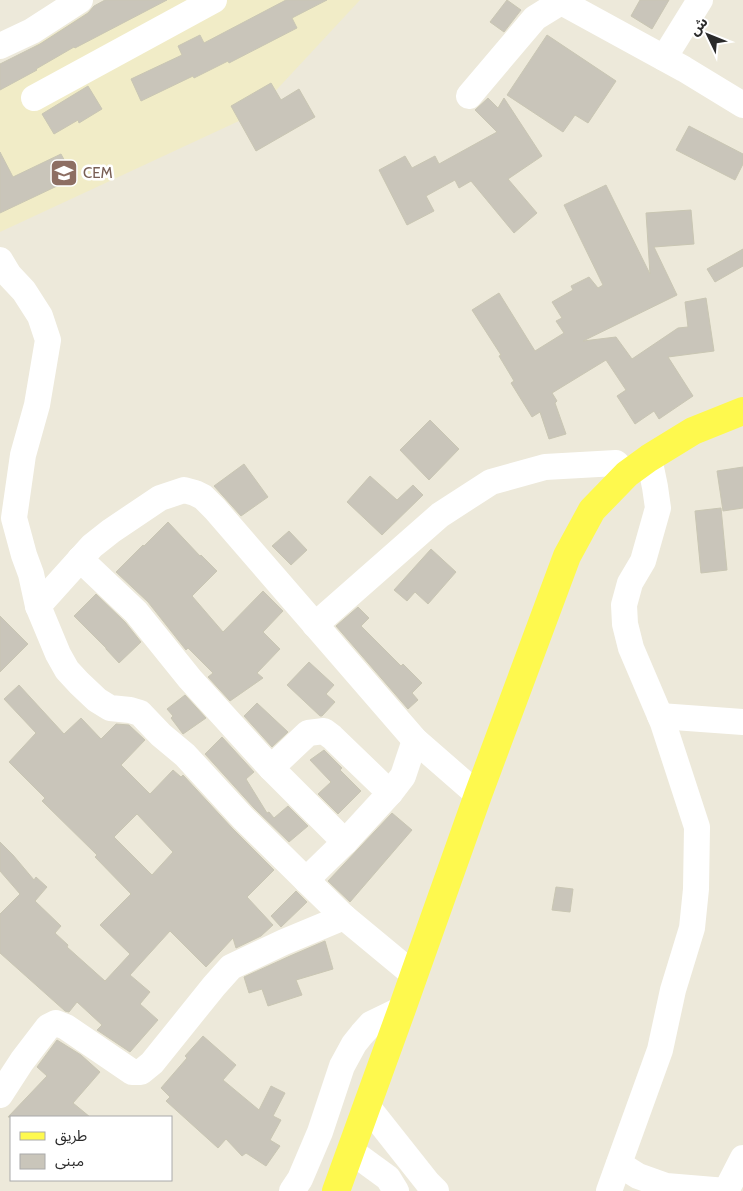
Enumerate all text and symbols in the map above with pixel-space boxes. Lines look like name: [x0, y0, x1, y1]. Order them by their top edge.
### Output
north arrow: [683, 10, 733, 60]
text: ش: [685, 13, 712, 39]
school or university icon: CEM: [49, 158, 79, 188]
place label: CEM: [83, 164, 113, 182]
legend: [10, 1116, 172, 1181]
text: طريق: [55, 1127, 87, 1146]
text: مبنى: [55, 1152, 84, 1170]

